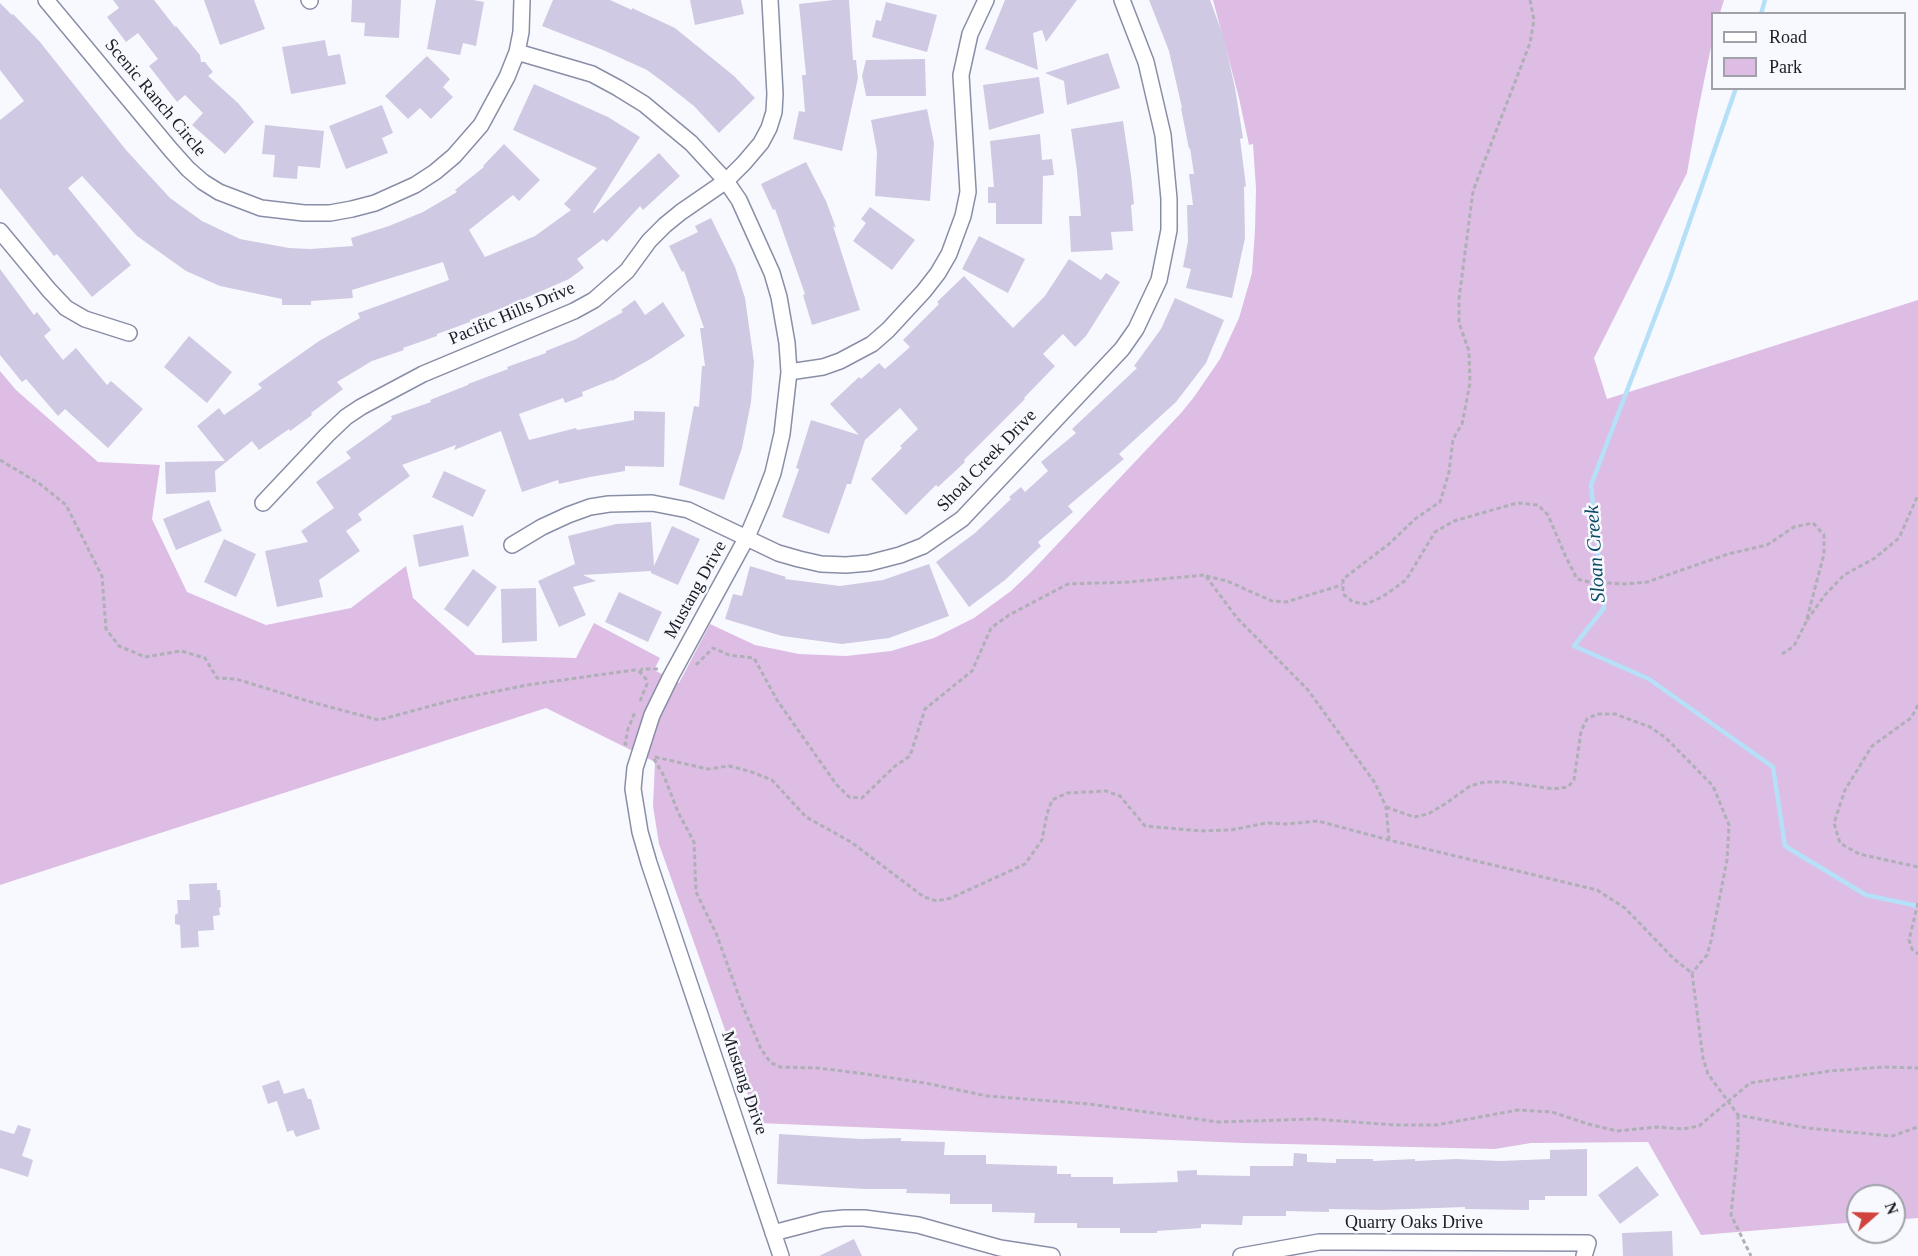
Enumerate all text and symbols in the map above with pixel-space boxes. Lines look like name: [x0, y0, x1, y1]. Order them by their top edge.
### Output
legend: [1711, 12, 1906, 90]
text: Road: [1769, 27, 1807, 47]
street label: Scenic Ranch Circle: [99, 35, 211, 161]
text: Park: [1769, 57, 1802, 77]
street label: Pacific Hills Drive: [446, 278, 578, 350]
street label: Shoal Creek Drive: [933, 405, 1041, 517]
water label: Sloan Creek: [1581, 504, 1611, 604]
street label: Mustang Drive: [660, 537, 732, 643]
street label: Mustang Drive: [716, 1028, 772, 1138]
north arrow: [1846, 1184, 1906, 1244]
text: N: [1882, 1200, 1901, 1217]
street label: Quarry Oaks Drive: [1345, 1212, 1483, 1234]

